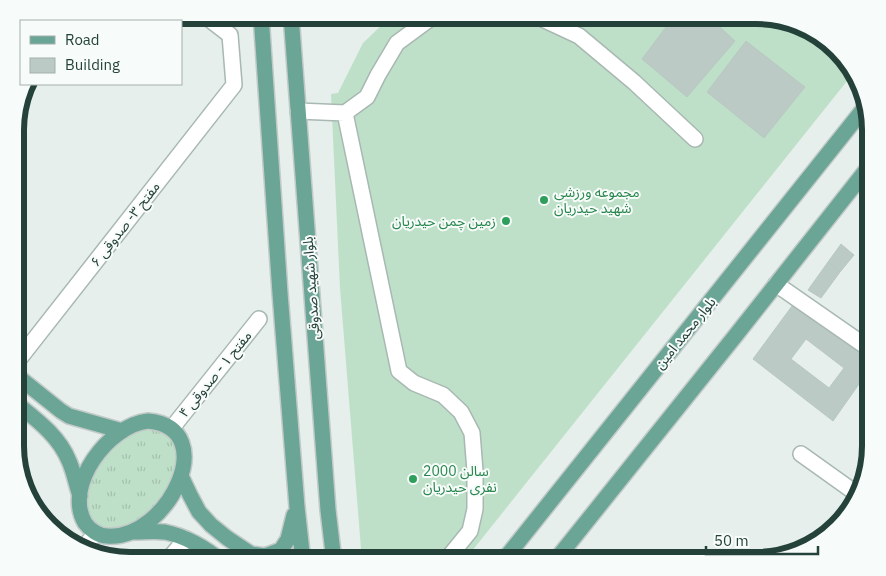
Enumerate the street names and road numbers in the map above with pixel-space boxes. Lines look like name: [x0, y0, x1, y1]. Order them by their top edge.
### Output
street label: مفتح ۳- صدوقی ۶: [86, 178, 165, 271]
street label: بلوار شهید صدوقی: [298, 236, 324, 340]
street label: بلوار محمد امین: [650, 293, 720, 373]
street label: مفتح ۱ - صدوقی ۴: [175, 327, 257, 422]

